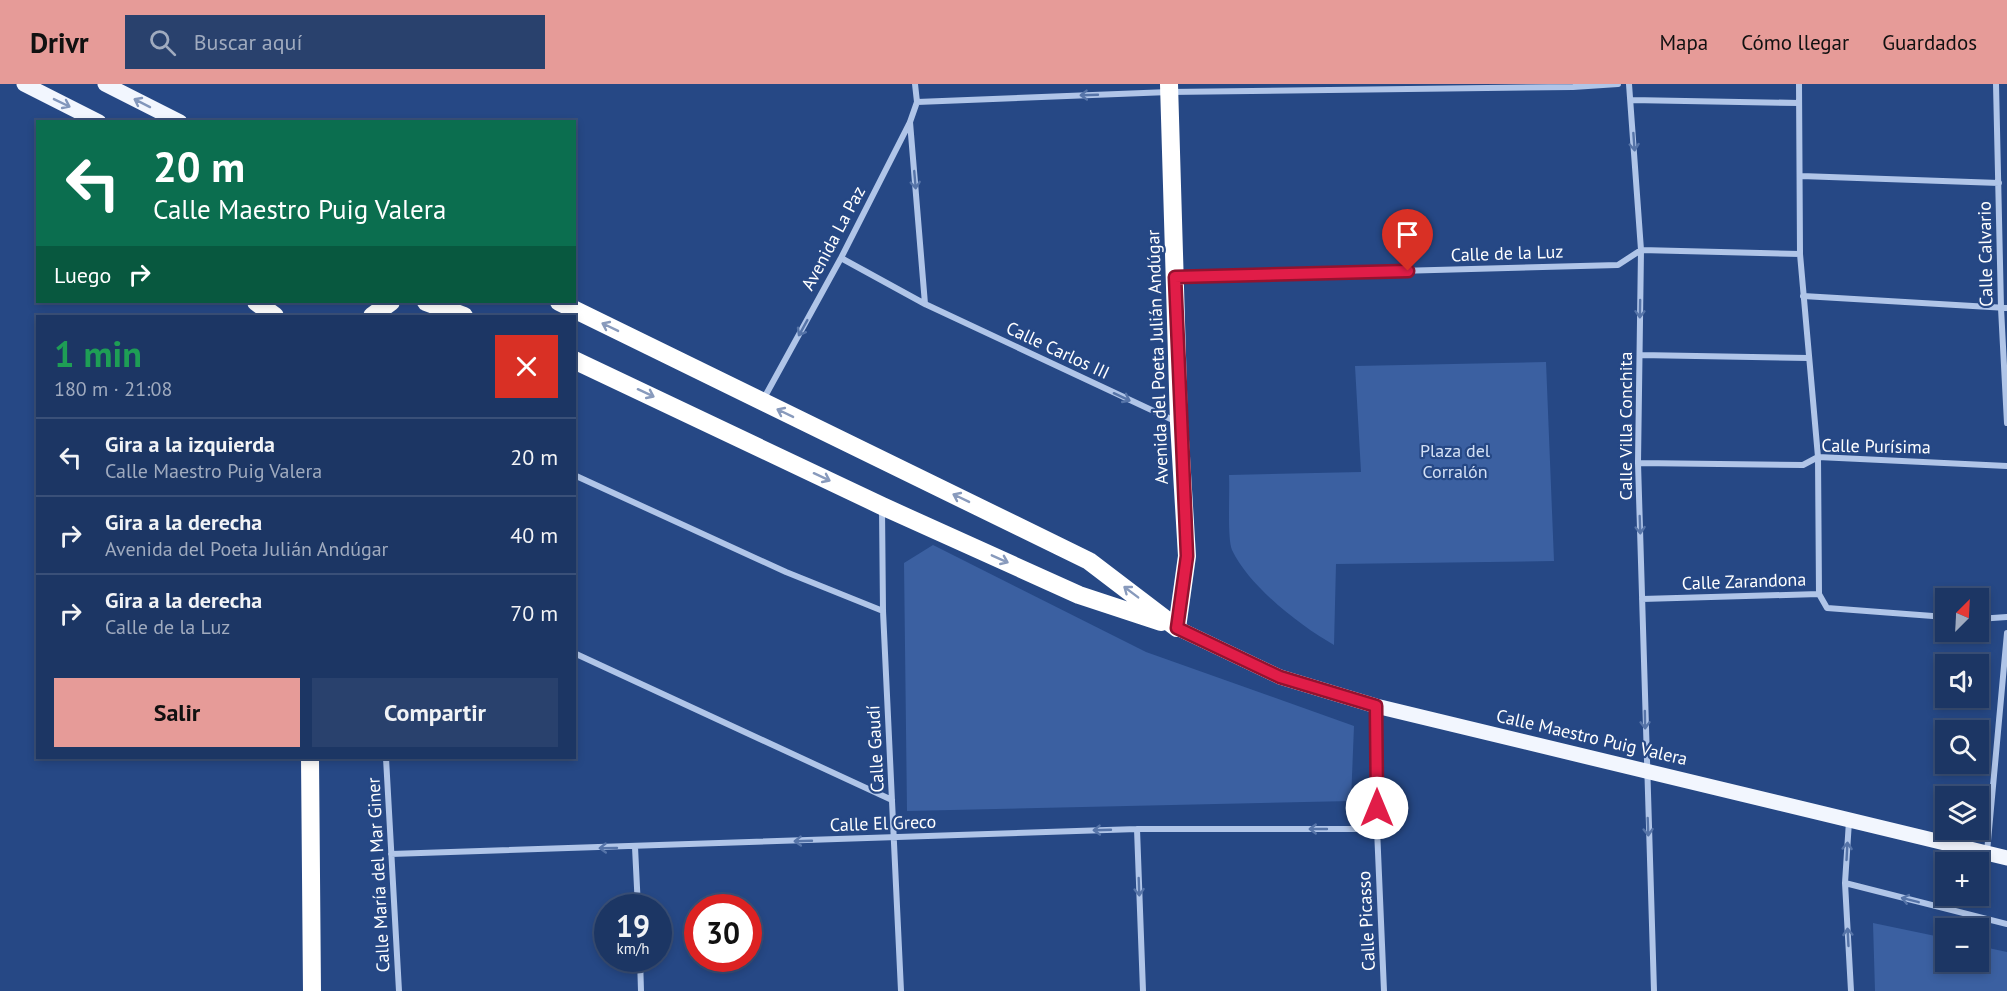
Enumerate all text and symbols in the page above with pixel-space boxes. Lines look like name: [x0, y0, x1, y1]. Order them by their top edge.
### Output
search box: [125, 15, 545, 69]
text: Drivr: [30, 24, 89, 61]
icon: search: [146, 26, 179, 59]
text: Buscar aquí: [194, 28, 302, 56]
text: Mapa: [1659, 29, 1708, 56]
text: Cómo llegar: [1741, 29, 1849, 56]
text: Guardados: [1882, 29, 1977, 56]
one-way arrow: [1080, 90, 1100, 101]
one-way arrow: [134, 96, 152, 108]
one-way arrow: [52, 97, 70, 109]
one-way arrow: [1629, 132, 1640, 152]
text: 20 m: [153, 139, 245, 194]
icon: left: [54, 144, 132, 222]
one-way arrow: [910, 170, 921, 190]
street label: Avenida La Paz: [796, 182, 870, 294]
text: Calle Maestro Puig Valera: [153, 192, 446, 226]
street label: Calle Calvario: [1973, 201, 1997, 307]
pin: [1382, 209, 1433, 271]
icon: arrive: [1391, 218, 1424, 251]
street label: Avenida del Poeta Julián Andúgar: [1141, 229, 1173, 485]
street label: Calle de la Luz: [1450, 240, 1564, 266]
icon: right: [123, 258, 156, 291]
text: Luego: [54, 261, 111, 289]
one-way arrow: [1635, 298, 1646, 318]
street label: Calle Carlos III: [1003, 316, 1113, 384]
one-way arrow: [797, 318, 808, 336]
one-way arrow: [602, 320, 620, 332]
text: 1 min: [54, 330, 142, 377]
button: close: [495, 335, 558, 398]
street label: Calle Villa Conchita: [1614, 351, 1637, 501]
text: 180 m · 21:08: [54, 376, 172, 402]
one-way arrow: [637, 388, 655, 400]
one-way arrow: [1113, 391, 1131, 403]
one-way arrow: [777, 407, 795, 418]
text: Gira a la izquierda: [105, 430, 275, 458]
street label: Calle Purísima: [1821, 434, 1931, 458]
park label: Plaza del Corralón: [1420, 439, 1491, 483]
icon: left: [54, 441, 87, 474]
text: 20 m: [510, 443, 558, 471]
text: Calle Maestro Puig Valera: [105, 458, 322, 484]
one-way arrow: [813, 472, 831, 484]
one-way arrow: [952, 492, 970, 504]
text: Gira a la derecha: [105, 508, 262, 536]
one-way arrow: [1634, 514, 1646, 534]
icon: right: [54, 519, 87, 552]
text: 40 m: [510, 521, 558, 549]
text: Avenida del Poeta Julián Andúgar: [105, 536, 388, 562]
one-way arrow: [990, 554, 1008, 565]
street label: Calle Zarandona: [1681, 567, 1807, 595]
text: Gira a la derecha: [105, 586, 262, 614]
one-way arrow: [1123, 586, 1139, 599]
north arrow: [1935, 588, 1989, 642]
map controls: [1935, 588, 1989, 972]
icon: right: [54, 597, 87, 630]
text: 70 m: [510, 599, 558, 627]
text: Calle de la Luz: [105, 614, 230, 640]
button: sound: [1935, 654, 1989, 708]
button: Salir: [54, 678, 300, 747]
button: Compartir: [312, 678, 558, 747]
street label: Calle Maestro Puig Valera: [1494, 704, 1690, 770]
street label: Calle Gaudí: [861, 705, 889, 793]
one-way arrow: [1639, 709, 1650, 729]
button: search: [1935, 720, 1989, 774]
position arrow: [1345, 776, 1409, 840]
street label: Calle María del Mar Giner: [361, 777, 395, 973]
button: layers: [1935, 786, 1989, 840]
street label: Calle El Greco: [829, 810, 937, 836]
one-way arrow: [1642, 817, 1653, 837]
one-way arrow: [1309, 823, 1329, 835]
one-way arrow: [1093, 824, 1113, 836]
one-way arrow: [793, 835, 813, 846]
one-way arrow: [1841, 841, 1852, 861]
one-way arrow: [598, 842, 618, 853]
button: +: [1935, 852, 1989, 906]
street label: Calle Picasso: [1352, 870, 1380, 972]
one-way arrow: [1133, 877, 1145, 897]
one-way arrow: [1900, 893, 1919, 905]
speed limit sign: 30: [684, 894, 762, 972]
text: 19: [616, 906, 650, 945]
button: −: [1935, 918, 1989, 972]
one-way arrow: [1842, 928, 1853, 948]
text: km/h: [617, 939, 649, 958]

